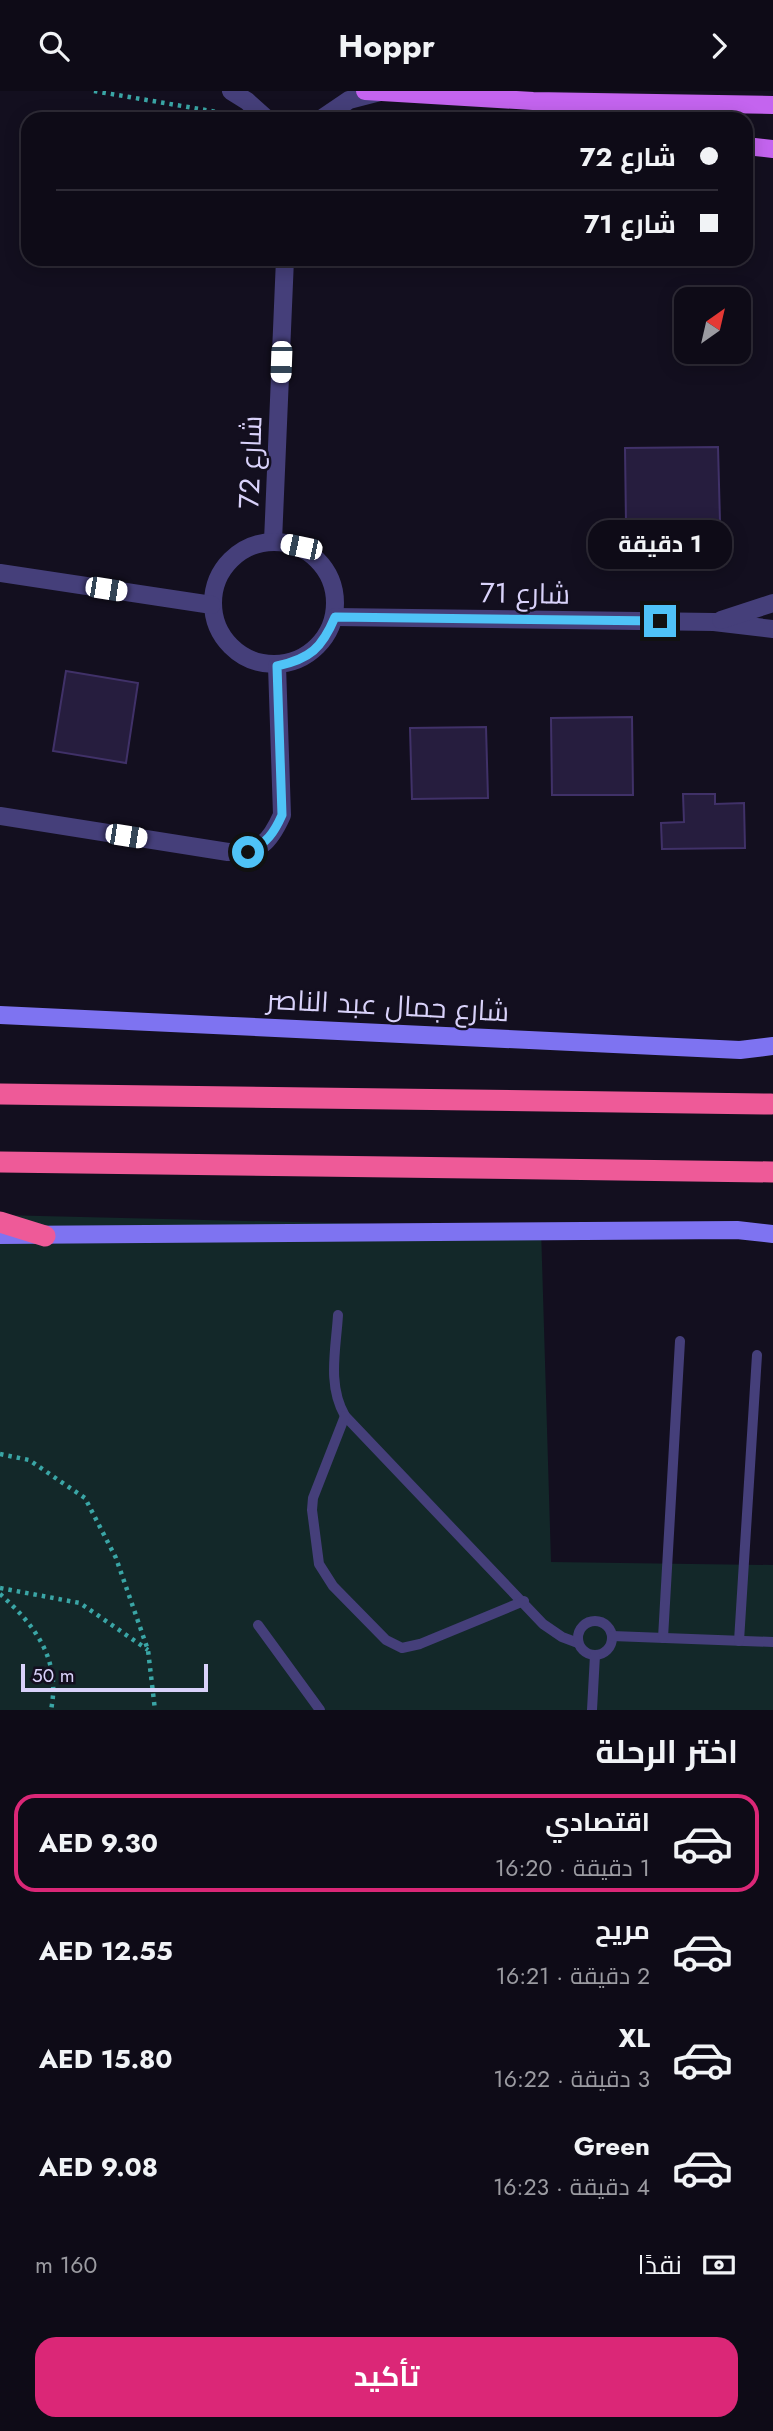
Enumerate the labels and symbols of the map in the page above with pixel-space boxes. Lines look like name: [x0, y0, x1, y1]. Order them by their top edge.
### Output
north arrow: [674, 287, 751, 364]
car: [270, 341, 293, 383]
street label: شارع 72: [228, 415, 273, 509]
callout: 1 دقيقة: [588, 519, 732, 568]
car: [279, 532, 324, 562]
street label: شارع 71: [480, 572, 570, 615]
car: [84, 575, 129, 603]
route end: [644, 605, 676, 637]
car: [104, 822, 149, 850]
route start: [232, 836, 264, 868]
street label: شارع جمال عبد الناصر: [264, 979, 510, 1032]
scale bar: [21, 1661, 208, 1693]

